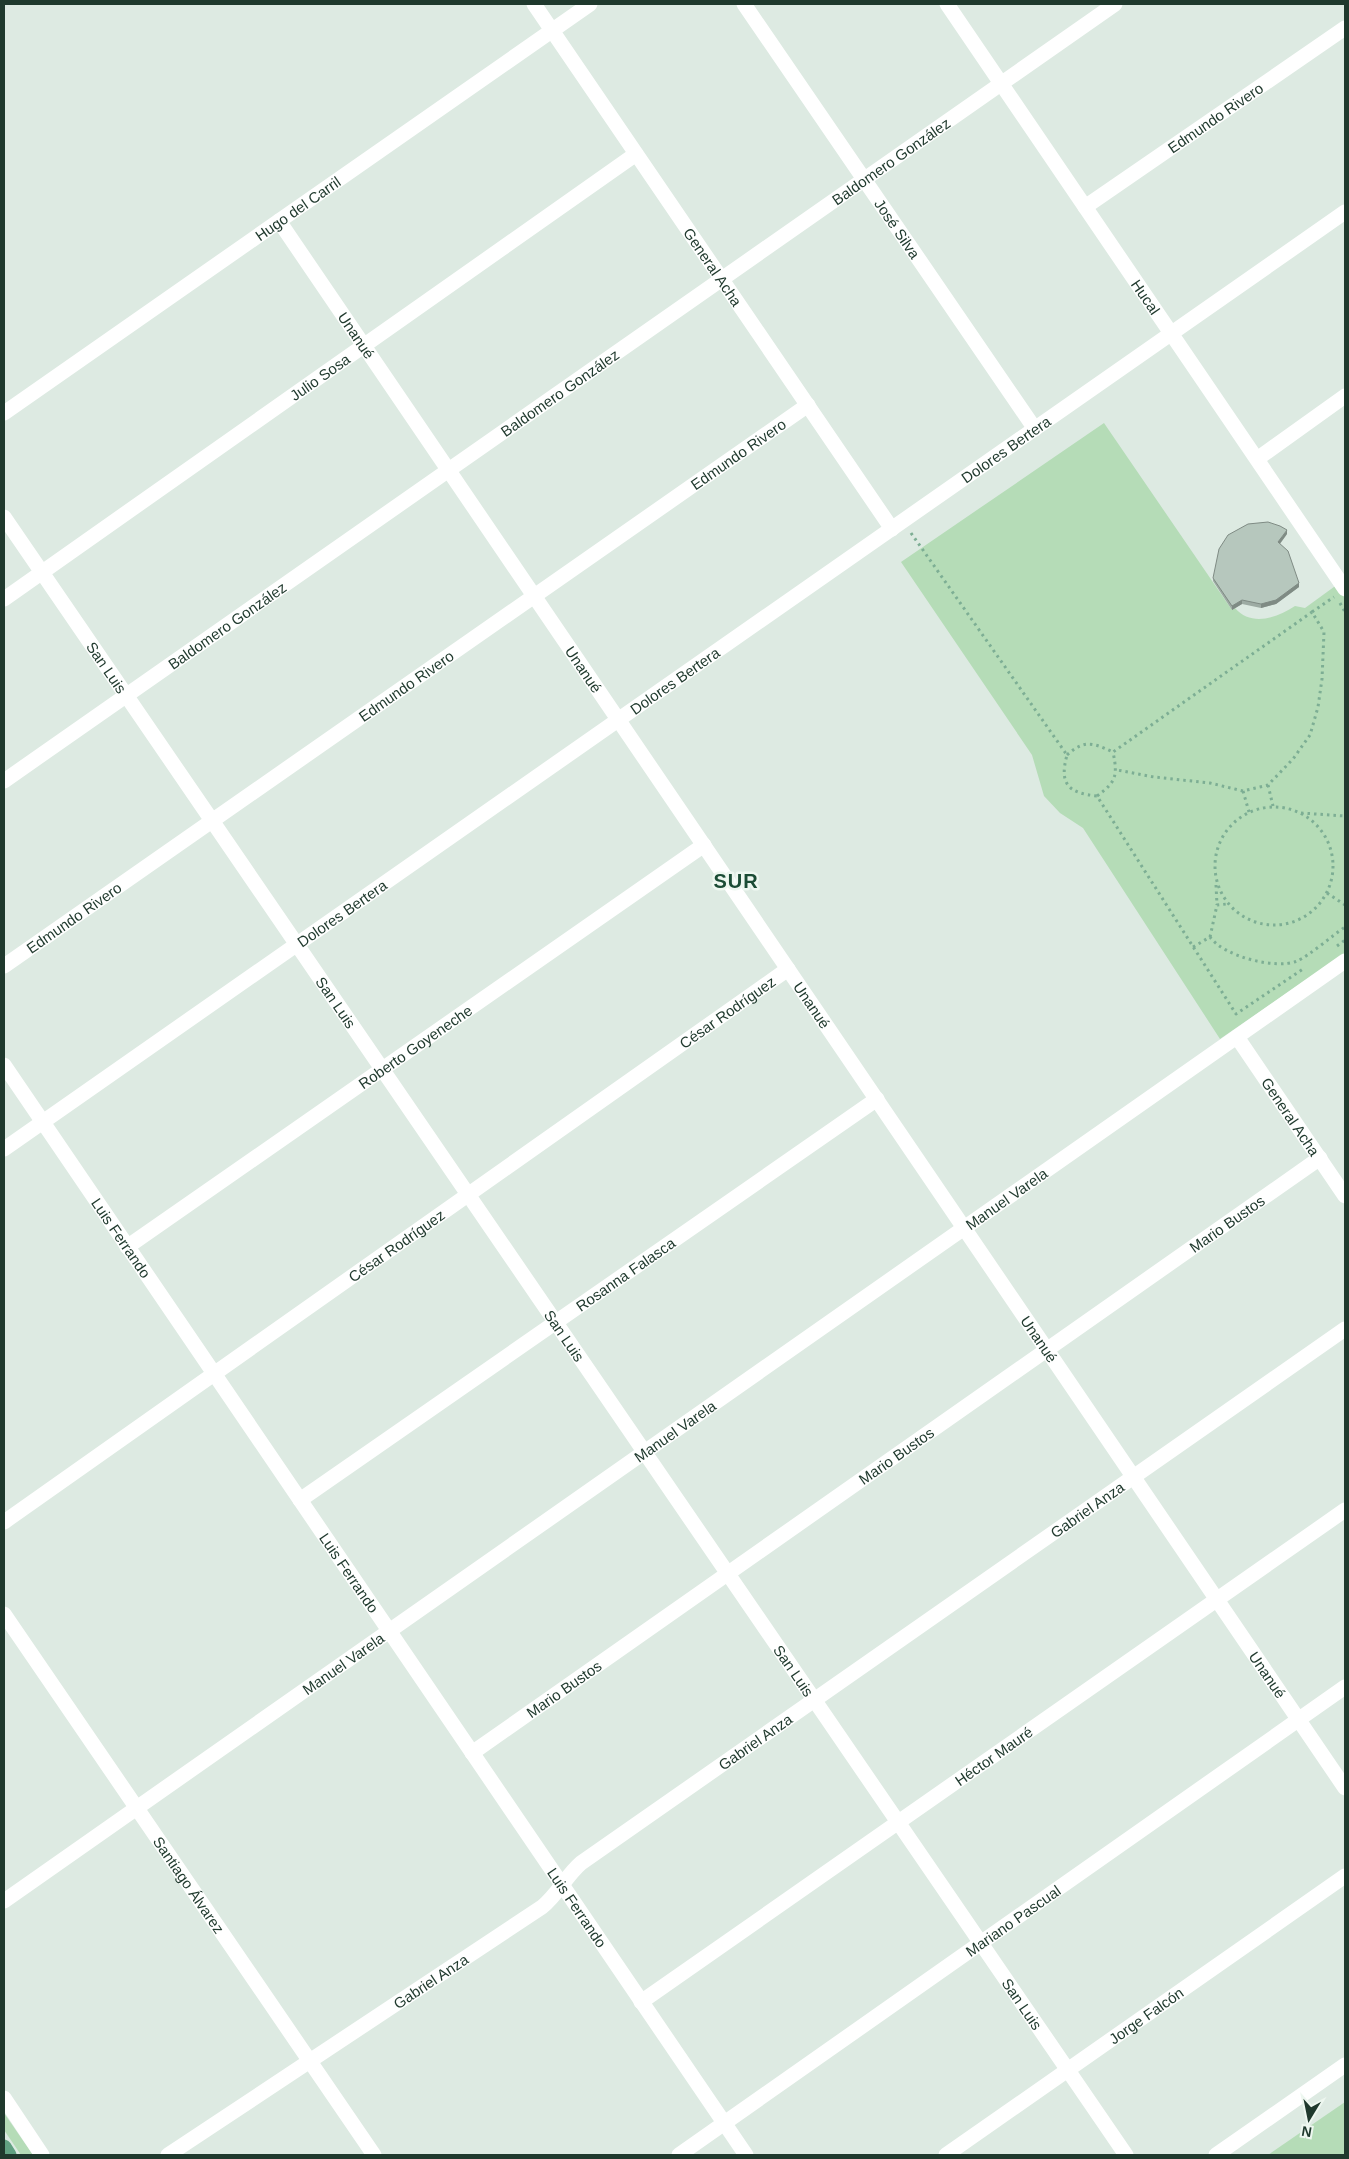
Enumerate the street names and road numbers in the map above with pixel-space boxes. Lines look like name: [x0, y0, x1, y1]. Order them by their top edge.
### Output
street label: Edmundo Rivero: [1164, 79, 1266, 156]
street label: Baldomero González: [828, 114, 953, 208]
street label: Hugo del Carril: [252, 172, 343, 244]
street label: José Silva: [871, 195, 924, 262]
street label: General Acha: [681, 224, 746, 310]
street label: Hucal: [1128, 276, 1164, 317]
street label: Unanué: [335, 309, 378, 362]
street label: Baldomero González: [497, 345, 622, 440]
street label: Julio Sosa: [286, 350, 353, 404]
street label: Dolores Bertera: [958, 412, 1054, 486]
street label: Edmundo Rivero: [687, 415, 789, 493]
street label: Baldomero González: [165, 578, 289, 672]
street label: San Luis: [83, 638, 130, 696]
street label: Unanué: [562, 643, 606, 696]
street label: Dolores Bertera: [627, 643, 723, 718]
street label: Edmundo Rivero: [355, 647, 457, 725]
street label: Dolores Bertera: [294, 876, 390, 950]
street label: Edmundo Rivero: [23, 878, 124, 956]
street label: César Rodríguez: [676, 972, 778, 1052]
street label: San Luis: [313, 973, 360, 1031]
street label: Unanué: [790, 978, 834, 1031]
street label: Roberto Goyeneche: [355, 1001, 475, 1092]
street label: General Acha: [1258, 1074, 1324, 1159]
street label: Manuel Varela: [962, 1164, 1051, 1233]
street label: Mario Bustos: [1186, 1191, 1267, 1256]
street label: Luis Ferrando: [89, 1195, 155, 1281]
street label: César Rodríguez: [345, 1206, 447, 1285]
street label: Rosanna Falasca: [572, 1233, 679, 1314]
street label: San Luis: [541, 1307, 588, 1364]
street label: Unanué: [1018, 1312, 1061, 1365]
street label: Manuel Varela: [631, 1396, 719, 1465]
street label: Mario Bustos: [855, 1423, 937, 1488]
street label: Gabriel Anza: [1047, 1477, 1128, 1541]
street label: Luis Ferrando: [316, 1530, 383, 1616]
street label: Manuel Varela: [299, 1629, 388, 1698]
street label: San Luis: [771, 1641, 818, 1699]
street label: Unanué: [1246, 1648, 1290, 1701]
street label: Mario Bustos: [523, 1657, 604, 1721]
street label: Gabriel Anza: [715, 1709, 796, 1773]
street label: Héctor Mauré: [951, 1723, 1036, 1789]
street label: Santiago Álvarez: [150, 1833, 228, 1936]
street label: Luis Ferrando: [544, 1864, 610, 1950]
street label: Mariano Pascual: [962, 1881, 1063, 1960]
street label: Gabriel Anza: [390, 1950, 472, 2012]
street label: San Luis: [999, 1975, 1046, 2033]
street label: Jorge Falcón: [1106, 1983, 1186, 2047]

